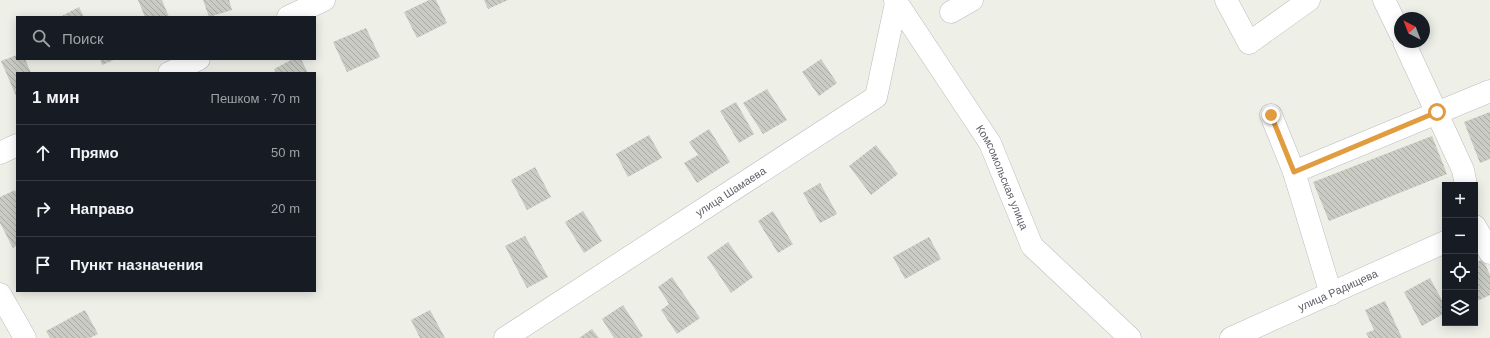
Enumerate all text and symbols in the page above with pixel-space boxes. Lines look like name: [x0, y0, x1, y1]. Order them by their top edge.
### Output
north arrow: [1394, 12, 1430, 48]
search box: [16, 16, 316, 60]
icon: search: [30, 27, 52, 49]
text: Поиск: [62, 30, 104, 47]
text: 1 мин: [32, 88, 79, 107]
text: Пешком · 70 m: [211, 91, 300, 106]
route start: [1428, 103, 1446, 121]
route end: [1262, 106, 1280, 124]
street label: Комсомольская улица: [974, 123, 1031, 232]
icon: ahead: [32, 142, 54, 164]
text: Прямо: [70, 144, 119, 161]
text: 50 m: [271, 145, 300, 160]
street label: улица Шамаева: [693, 164, 769, 219]
map controls: [1442, 182, 1478, 326]
button: +: [1442, 182, 1478, 218]
icon: right: [32, 198, 54, 220]
text: Направо: [70, 200, 134, 217]
text: 20 m: [271, 201, 300, 216]
button: −: [1442, 218, 1478, 254]
icon: arrive: [32, 254, 54, 276]
button: locate: [1442, 254, 1478, 290]
text: Пункт назначения: [70, 256, 203, 273]
street label: улица Радищева: [1296, 267, 1380, 313]
button: layers: [1442, 290, 1478, 326]

